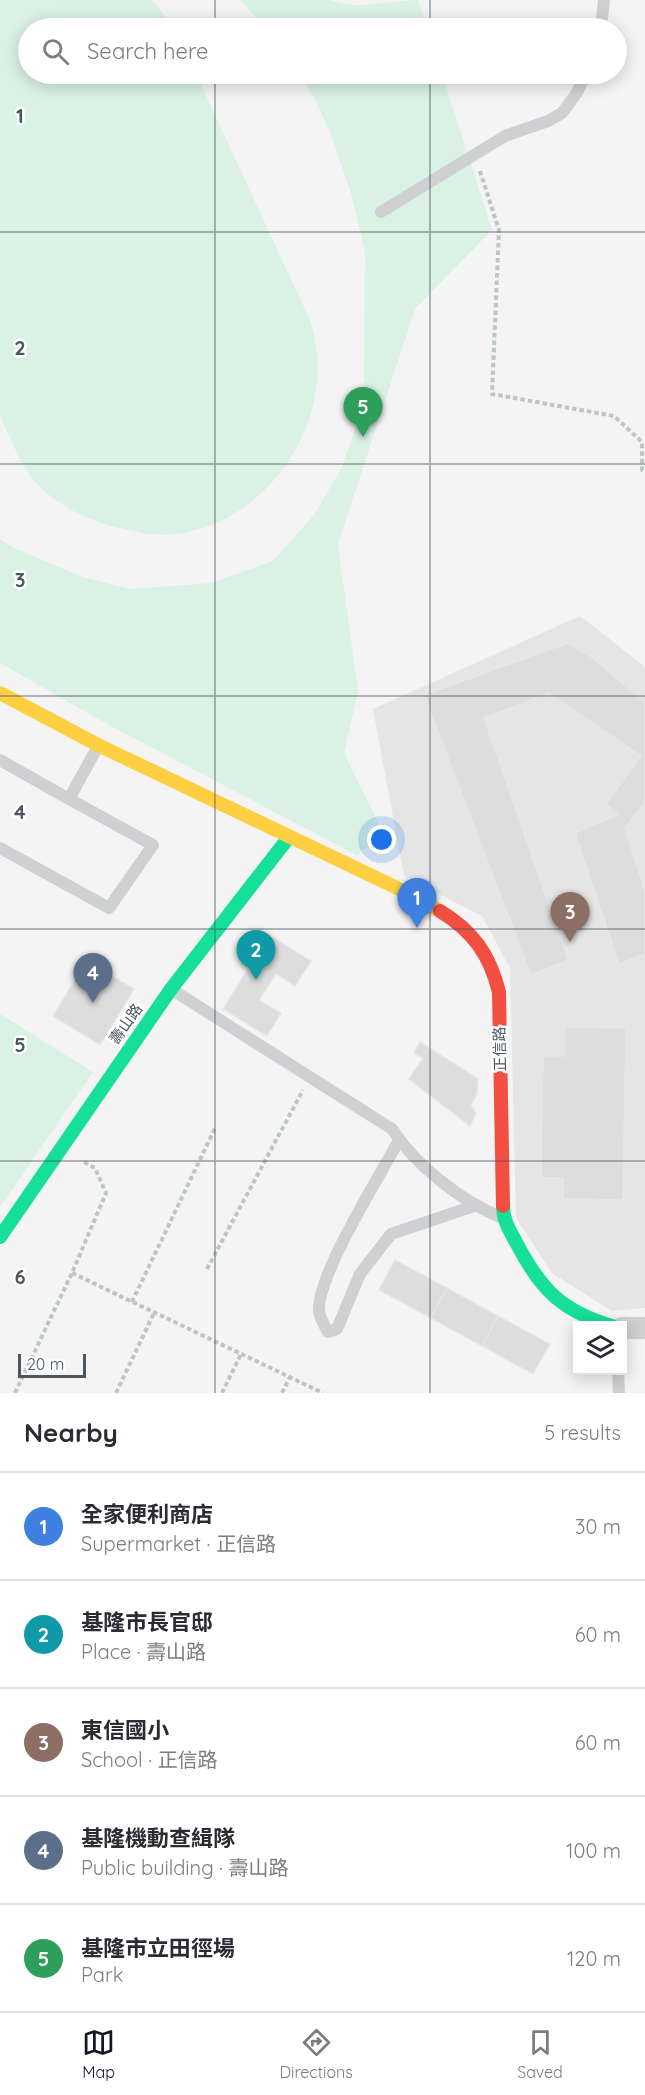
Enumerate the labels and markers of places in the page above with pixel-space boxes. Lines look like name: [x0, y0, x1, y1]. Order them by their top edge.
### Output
pin: 5: [344, 388, 382, 437]
pin: 1: [398, 878, 436, 928]
pin: 3: [550, 892, 590, 942]
pin: 2: [236, 930, 276, 980]
pin: 4: [74, 954, 112, 1003]

